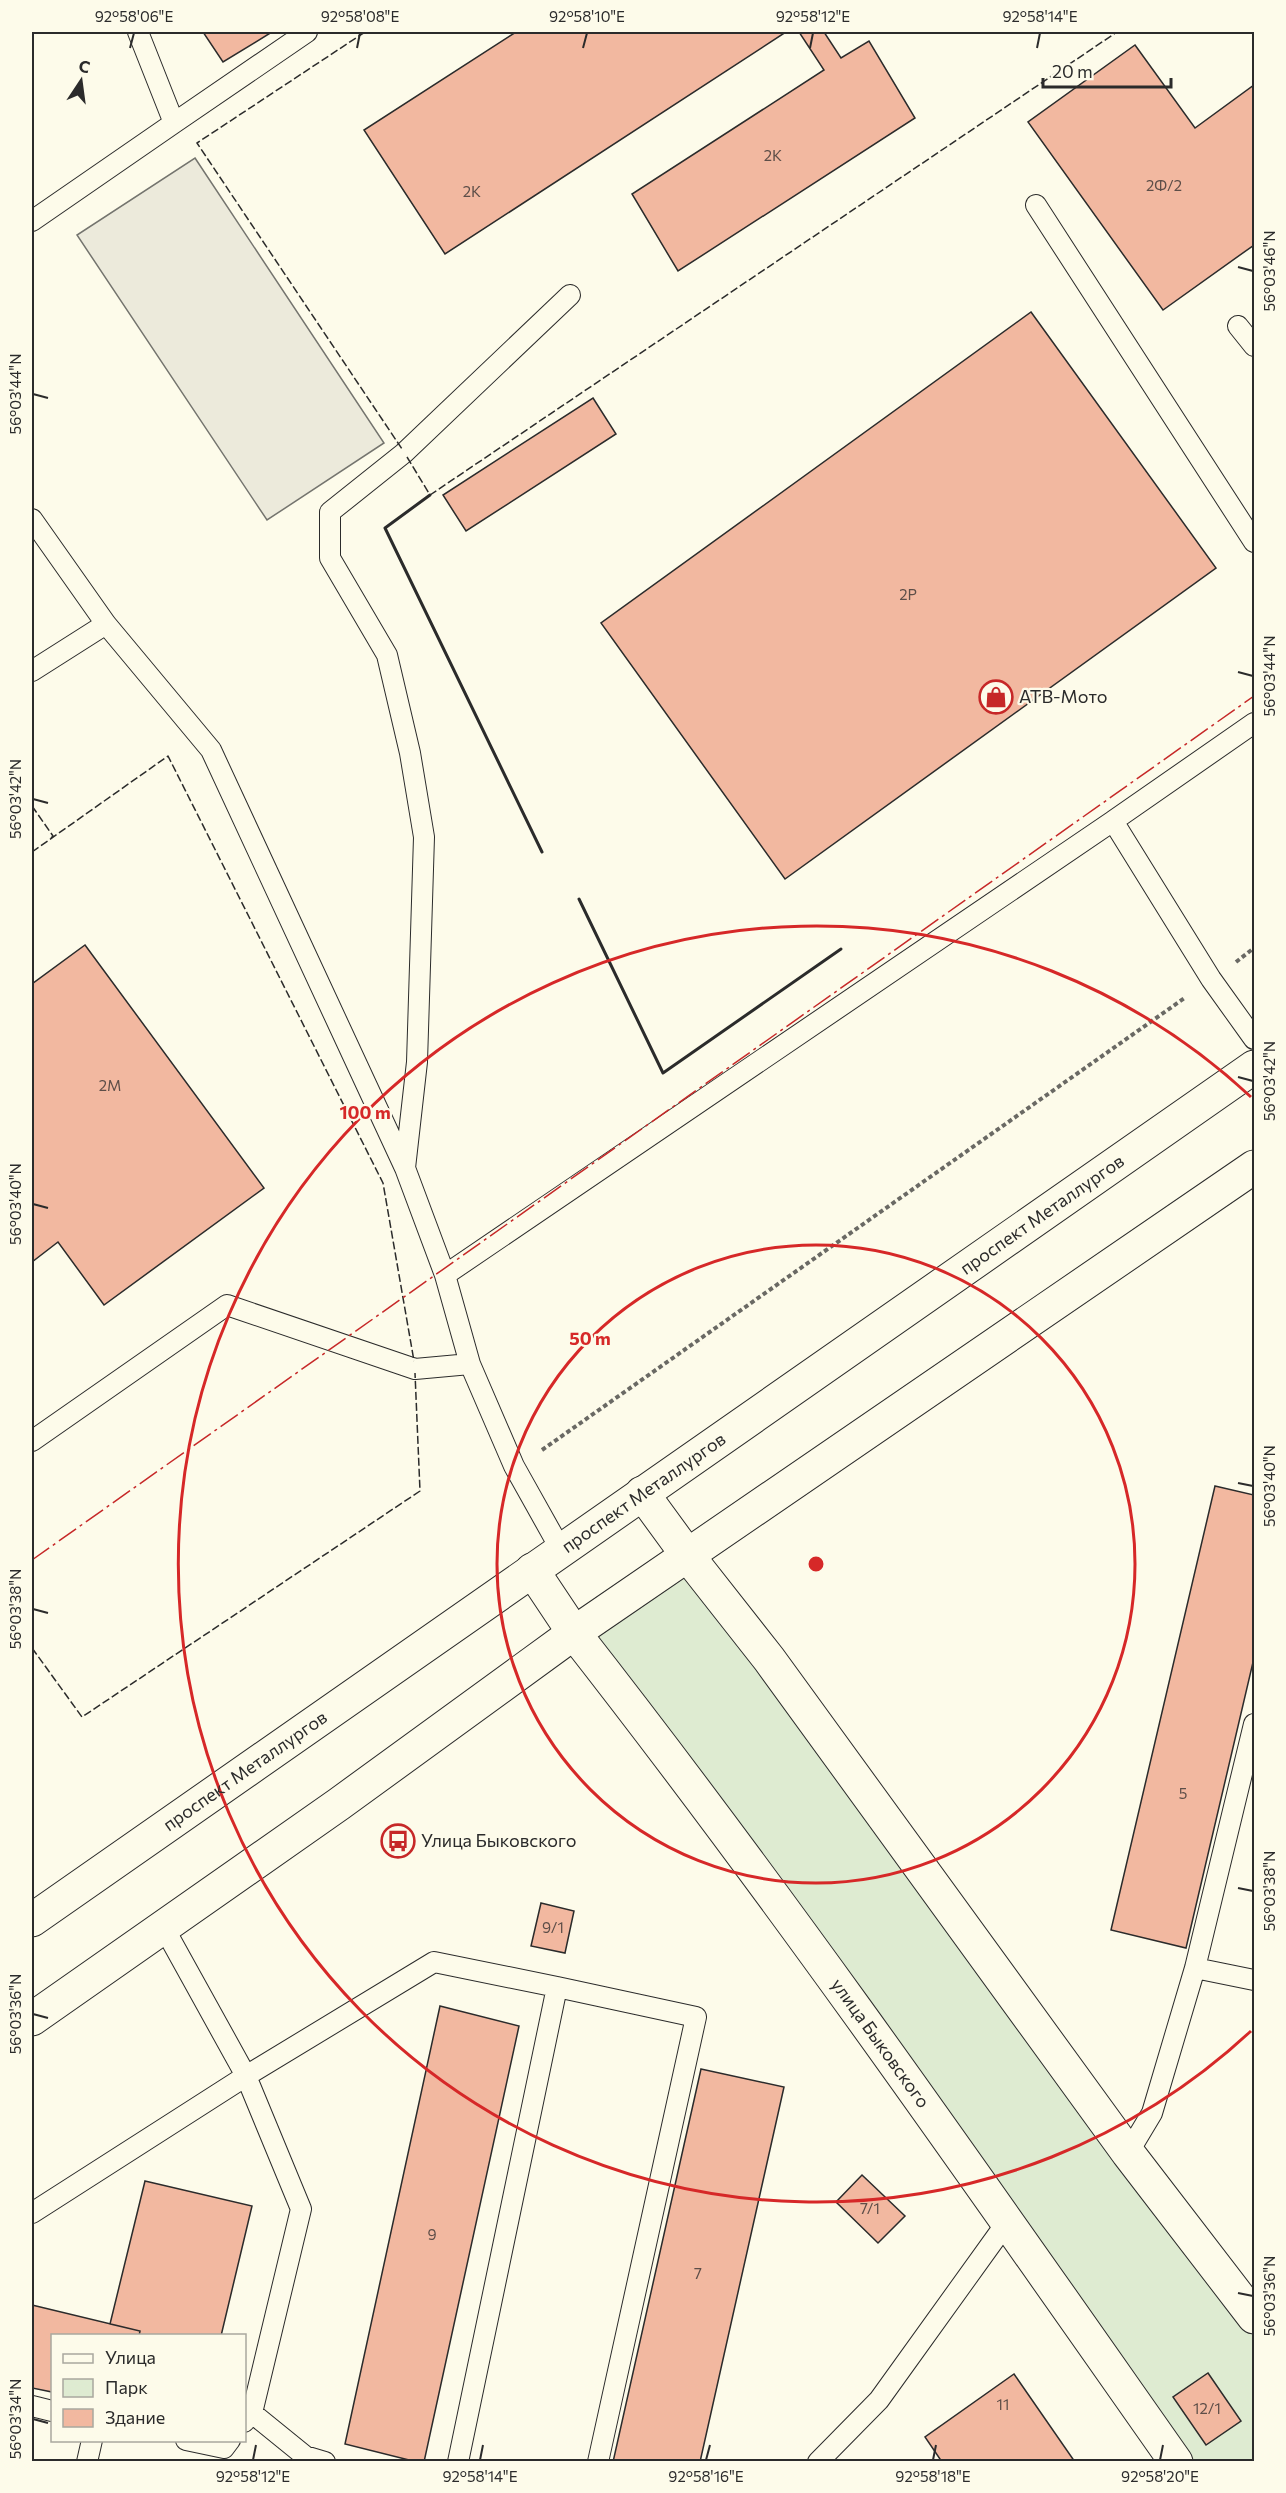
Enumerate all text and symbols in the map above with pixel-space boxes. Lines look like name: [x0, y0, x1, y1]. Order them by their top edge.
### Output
text: 92°58'06"E: [95, 7, 173, 25]
text: 92°58'08"E: [321, 7, 399, 25]
text: 92°58'10"E: [549, 7, 625, 25]
text: 92°58'12"E: [776, 7, 850, 25]
text: 92°58'14"E: [1002, 7, 1078, 25]
north arrow: [51, 51, 111, 111]
scale bar: [1043, 51, 1170, 89]
text: С: [77, 55, 92, 76]
text: 20 m: [1052, 60, 1093, 82]
house number: 2К: [764, 146, 782, 164]
house number: 2Ф/2: [1146, 176, 1182, 194]
house number: 2К: [463, 182, 481, 200]
text: 56°03'46"N: [1260, 230, 1278, 312]
text: 56°03'44"N: [6, 354, 24, 434]
house number: 2Р: [899, 585, 917, 603]
text: 56°03'44"N: [1260, 636, 1278, 716]
shop icon: АТВ-Мото: [978, 679, 1014, 715]
place label: АТВ-Мото: [1019, 685, 1107, 707]
text: 56°03'42"N: [6, 759, 24, 839]
text: 56°03'42"N: [1260, 1041, 1278, 1121]
house number: 2М: [99, 1076, 121, 1094]
text: 100 m: [339, 1101, 391, 1123]
street label: проспект Металлургов: [955, 1149, 1128, 1279]
text: 56°03'40"N: [6, 1163, 24, 1245]
text: 50 m: [569, 1327, 611, 1349]
street label: проспект Металлургов: [557, 1427, 729, 1557]
text: 56°03'40"N: [1260, 1445, 1278, 1527]
centre of rings: [806, 1554, 826, 1574]
text: 56°03'38"N: [6, 1569, 24, 1649]
street label: проспект Металлургов: [158, 1706, 331, 1835]
house number: 5: [1179, 1784, 1187, 1802]
bus stop icon: Улица Быковского: [380, 1823, 416, 1859]
place label: Улица Быковского: [421, 1829, 577, 1851]
text: 56°03'38"N: [1260, 1851, 1278, 1931]
house number: 9/1: [542, 1918, 564, 1936]
text: 56°03'36"N: [6, 1974, 24, 2054]
street label: улица Быковского: [827, 1974, 935, 2112]
house number: 7/1: [860, 2199, 880, 2217]
house number: 9: [427, 2225, 437, 2243]
text: 56°03'36"N: [1260, 2256, 1278, 2336]
house number: 7: [694, 2264, 702, 2282]
legend: [51, 2334, 246, 2442]
text: Улица: [105, 2346, 156, 2368]
text: Парк: [105, 2376, 148, 2398]
text: 56°03'34"N: [6, 2379, 24, 2459]
house number: 11: [997, 2395, 1009, 2413]
house number: 12/1: [1193, 2399, 1221, 2417]
text: Здание: [105, 2406, 165, 2428]
text: 92°58'12"E: [216, 2467, 290, 2485]
text: 92°58'14"E: [442, 2467, 518, 2485]
text: 92°58'16"E: [668, 2467, 744, 2485]
text: 92°58'18"E: [895, 2467, 971, 2485]
text: 92°58'20"E: [1121, 2467, 1199, 2485]

